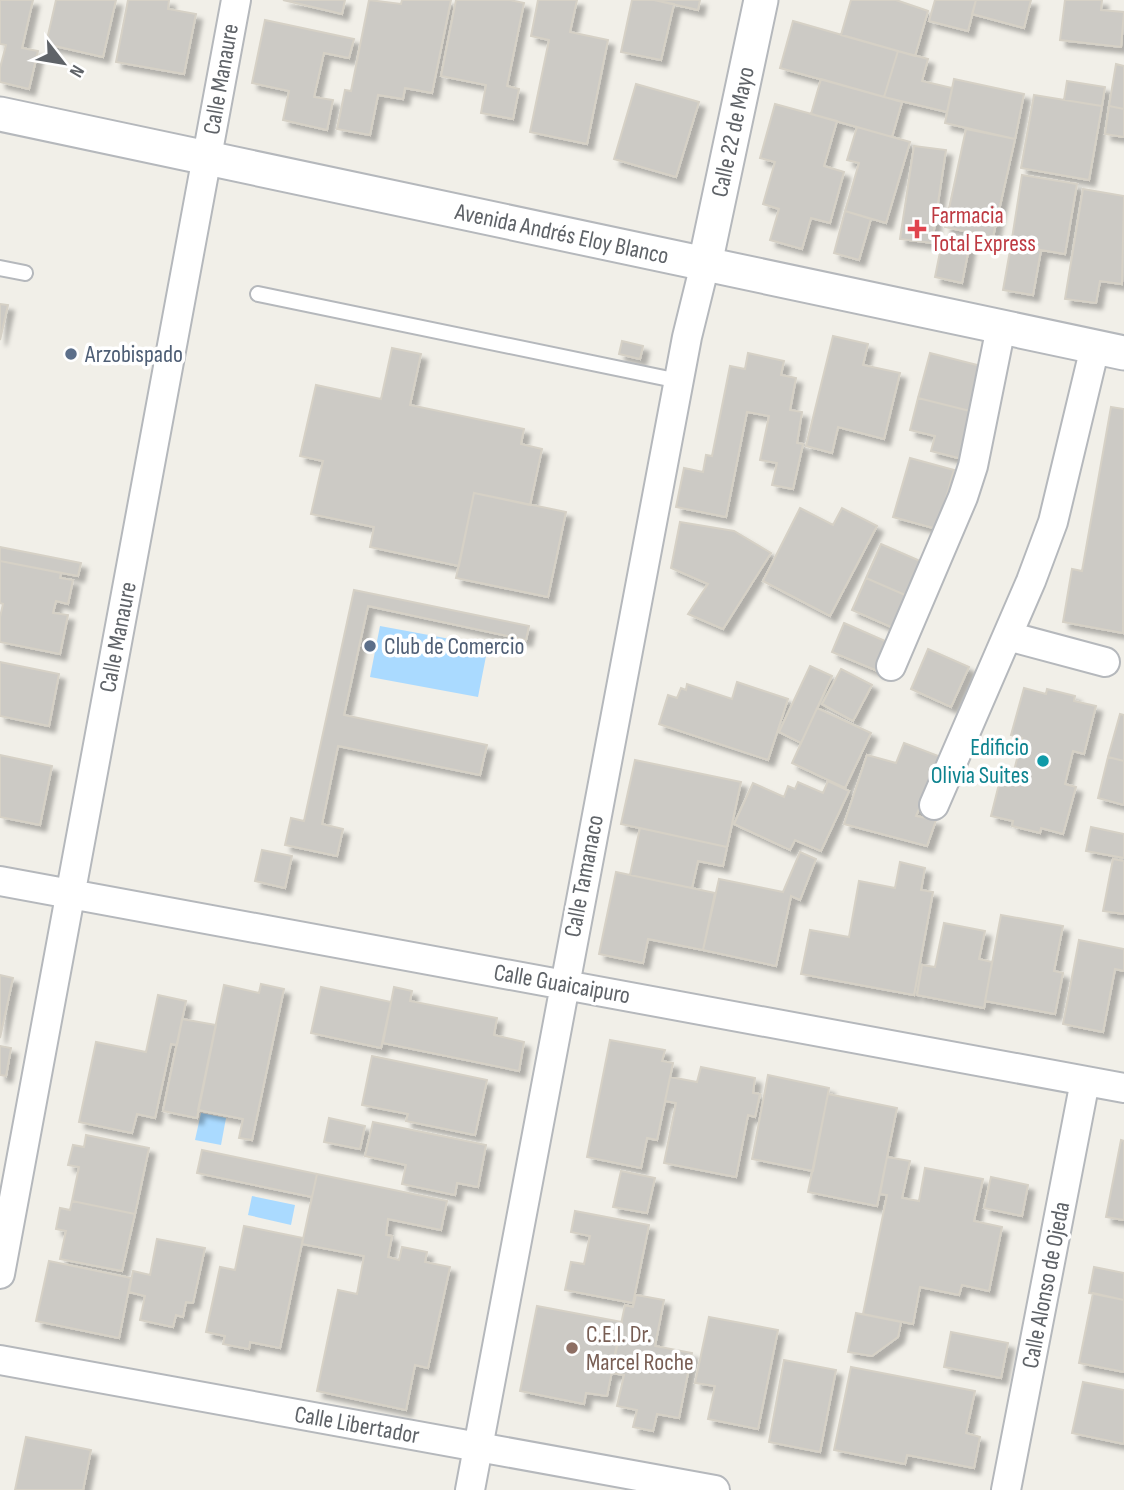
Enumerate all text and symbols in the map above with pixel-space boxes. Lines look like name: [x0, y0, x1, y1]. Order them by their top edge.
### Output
street label: Calle Manaure: [197, 21, 245, 137]
north arrow: [28, 28, 98, 98]
text: N: [64, 61, 89, 81]
street label: Calle 22 de Mayo: [705, 64, 761, 200]
street label: Avenida Andrés Eloy Blanco: [452, 197, 671, 271]
place label: Farmacia Total Express: [931, 201, 1036, 258]
marker: Farmacia Total Express: [909, 221, 925, 237]
place label: Arzobispado: [84, 340, 183, 369]
marker: Arzobispado: [63, 346, 79, 362]
street label: Calle Manaure: [93, 579, 143, 695]
place label: Club de Comercio: [384, 632, 524, 661]
marker: Club de Comercio: [362, 638, 378, 654]
place label: Edificio Olivia Suites: [931, 733, 1029, 790]
marker: Edificio Olivia Suites: [1035, 753, 1051, 769]
street label: Calle Tamanaco: [558, 812, 610, 940]
street label: Calle Guaicaipuro: [491, 958, 633, 1010]
street label: Calle Alonso de Ojeda: [1016, 1199, 1076, 1371]
place label: C.E.I. Dr. Marcel Roche: [586, 1320, 694, 1377]
marker: C.E.I. Dr. Marcel Roche: [564, 1340, 580, 1356]
street label: Calle Libertador: [292, 1400, 422, 1450]

